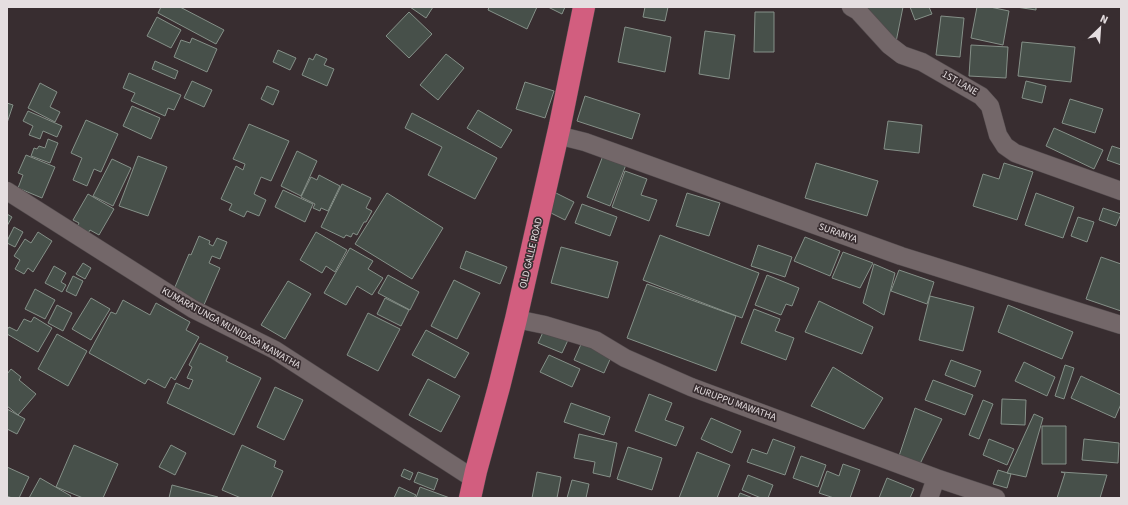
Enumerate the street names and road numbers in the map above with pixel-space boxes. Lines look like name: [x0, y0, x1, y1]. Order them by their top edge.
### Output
street label: 1ST LANE: [939, 67, 981, 99]
street label: OLD GALLE ROAD: [516, 216, 546, 290]
street label: SURAMYA: [817, 220, 860, 247]
street label: KUMARATUNGA MUNIDASA MAWATHA: [159, 284, 304, 372]
street label: KURUPPU MAWATHA: [692, 382, 779, 425]

